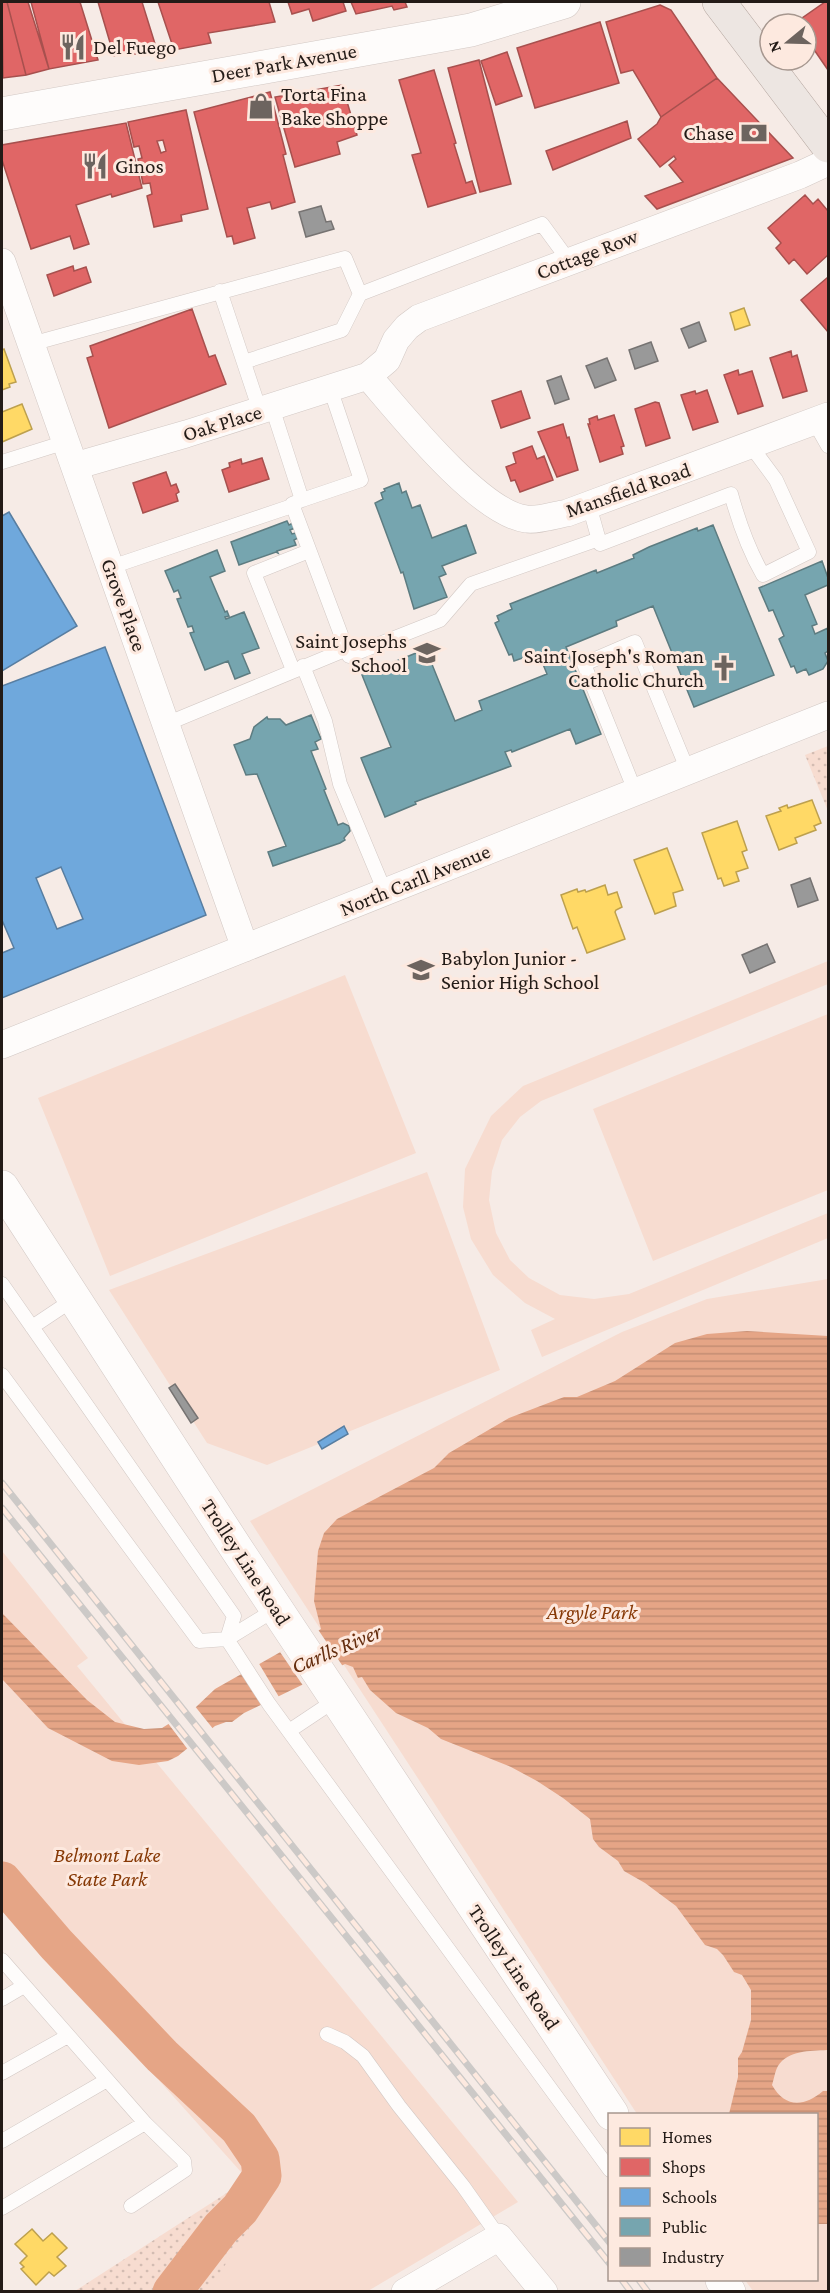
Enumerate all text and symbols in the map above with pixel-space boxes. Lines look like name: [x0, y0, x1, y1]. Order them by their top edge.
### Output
north arrow: [758, 12, 818, 72]
restaurant icon: Del Fuego: [58, 32, 88, 62]
place label: Del Fuego: [93, 35, 177, 59]
street label: Deer Park Avenue: [210, 38, 358, 88]
text: N: [764, 39, 784, 55]
place label: Torta Fina Bake Shoppe: [281, 82, 388, 130]
shop icon: Torta Fina Bake Shoppe: [246, 91, 276, 121]
bank icon: Chase: [739, 118, 769, 148]
place label: Chase: [683, 121, 734, 145]
restaurant icon: Ginos: [80, 151, 110, 181]
place label: Ginos: [115, 154, 164, 178]
street label: Cottage Row: [533, 223, 642, 284]
street label: Oak Place: [180, 400, 264, 446]
street label: Mansfield Road: [563, 457, 693, 523]
street label: Grove Place: [96, 555, 152, 655]
place label: Saint Josephs School: [295, 629, 407, 677]
school or university icon: Saint Josephs School: [412, 638, 442, 668]
place label: Saint Joseph's Roman Catholic Church: [524, 644, 704, 692]
church icon: Saint Joseph's Roman Catholic Church: [709, 653, 739, 683]
street label: North Carll Avenue: [336, 839, 494, 921]
place label: Babylon Junior - Senior High School: [441, 946, 599, 994]
school or university icon: Babylon Junior - Senior High School: [406, 955, 436, 985]
street label: Trolley Line Road: [196, 1494, 296, 1630]
park label: Argyle Park: [546, 1600, 638, 1624]
water label: Carlls River: [287, 1618, 386, 1679]
park label: Belmont Lake State Park: [53, 1843, 161, 1891]
street label: Trolley Line Road: [463, 1900, 565, 2034]
legend: [608, 2113, 818, 2281]
text: Homes: [662, 2127, 712, 2147]
text: Shops: [662, 2157, 706, 2177]
text: Schools: [662, 2187, 717, 2207]
text: Public: [662, 2217, 707, 2237]
text: Industry: [662, 2247, 725, 2267]

